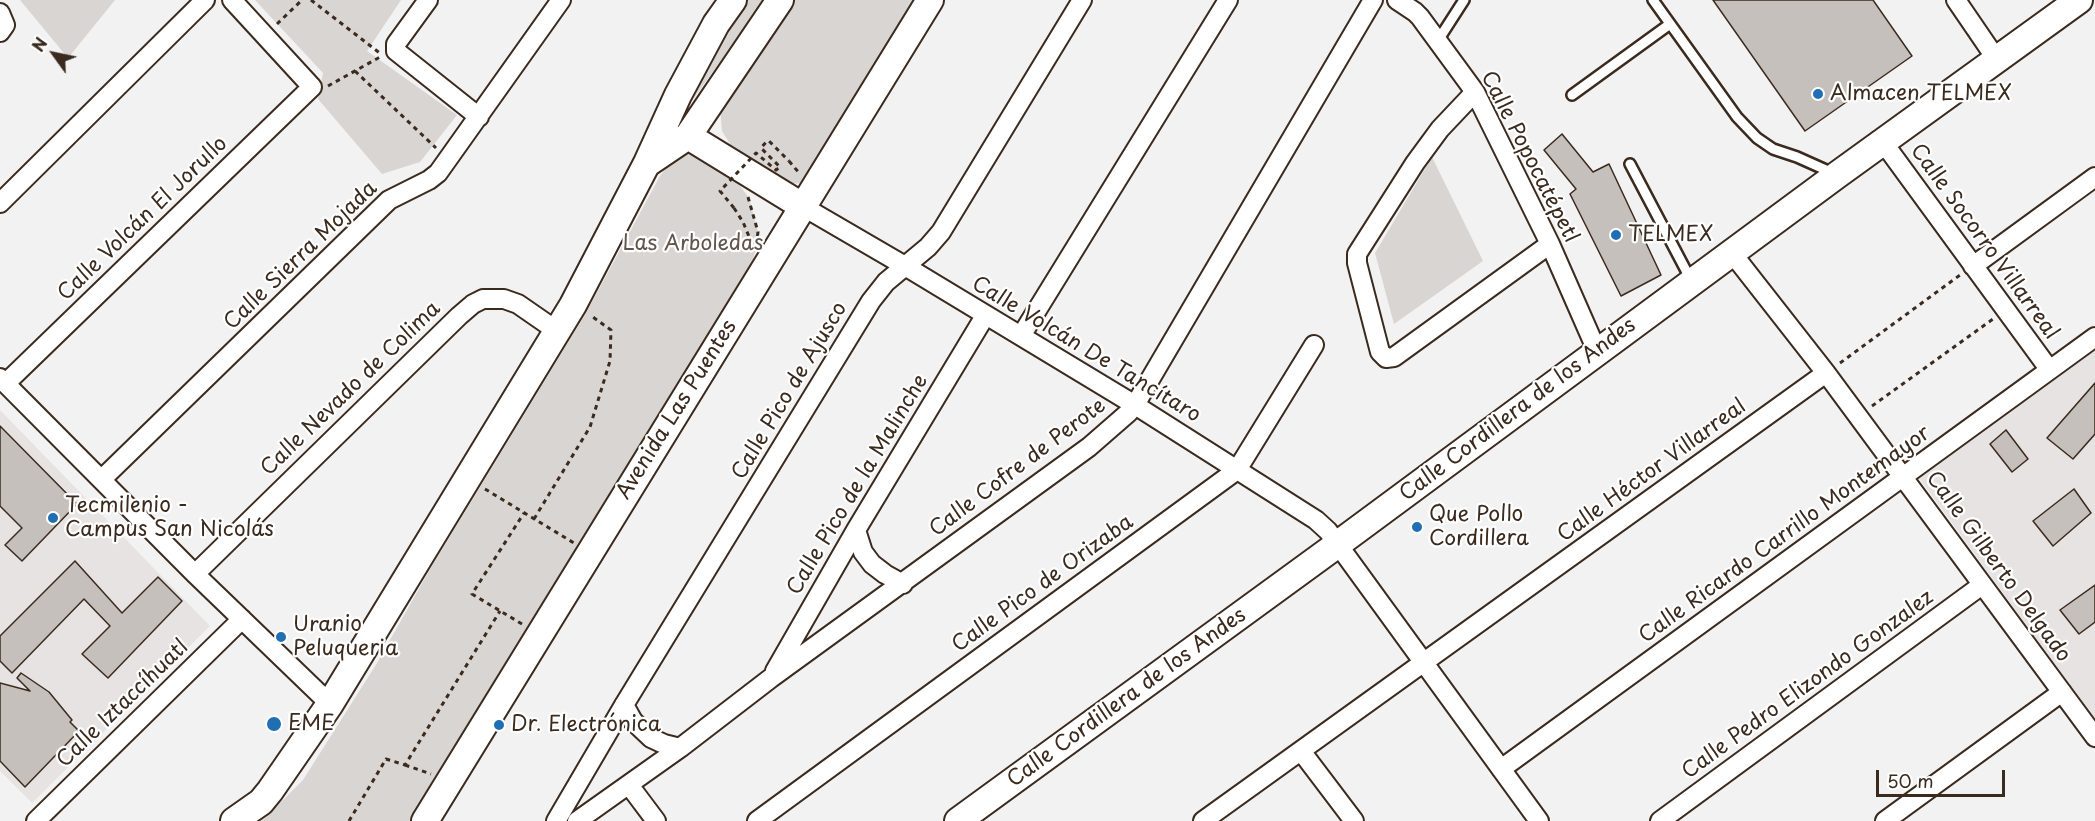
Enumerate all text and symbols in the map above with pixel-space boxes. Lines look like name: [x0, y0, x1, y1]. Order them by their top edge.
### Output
north arrow: [24, 24, 84, 84]
text: N: [25, 32, 52, 56]
street label: Calle Popocatépetl: [1475, 67, 1583, 247]
place label: Almacen TELMEX: [1830, 81, 2012, 107]
marker: Almacen TELMEX: [1811, 87, 1825, 101]
street label: Calle Volcán El Jorullo: [53, 132, 233, 306]
street label: Calle Socorro Villarreal: [1905, 139, 2063, 345]
street label: Calle Sierra Mojada: [219, 176, 383, 336]
place label: TELMEX: [1628, 222, 1713, 248]
marker: TELMEX: [1609, 228, 1623, 242]
park label: Las Arboledas: [623, 231, 763, 257]
street label: Calle Volcán De Tancítaro: [967, 272, 1205, 428]
street label: Calle Nevado de Colima: [256, 297, 446, 481]
street label: Calle Pico de Ajusco: [727, 298, 853, 484]
street label: Calle Cordillera de los Andes: [1395, 313, 1641, 507]
street label: Avenida Las Puentes: [612, 316, 742, 504]
street label: Calle Pico de la Malinche: [782, 370, 934, 600]
street label: Calle Cofre de Perote: [925, 394, 1111, 542]
street label: Calle Héctor Villarreal: [1553, 394, 1751, 548]
street label: Calle Ricardo Carrillo Montemayor: [1635, 421, 1935, 649]
street label: Calle Gilberto Delgado: [1920, 467, 2076, 667]
place label: Tecmilenio - Campus San Nicolás: [65, 493, 274, 543]
place label: Que Pollo Cordillera: [1429, 502, 1529, 552]
street label: Calle Pico de Orizaba: [948, 510, 1138, 658]
marker: Tecmilenio - Campus San Nicolás: [46, 511, 60, 525]
marker: Que Pollo Cordillera: [1410, 520, 1424, 534]
street label: Calle Pedro Elizondo Gonzalez: [1677, 585, 1939, 785]
street label: Calle Cordillera de los Andes: [1003, 603, 1251, 793]
place label: Uranio Peluqueria: [293, 612, 398, 662]
marker: Uranio Peluqueria: [274, 630, 288, 644]
street label: Calle Iztaccíhuatl: [52, 635, 194, 773]
place label: EME: [288, 711, 334, 737]
place label: Dr. Electrónica: [511, 712, 661, 738]
marker: EME: [265, 715, 283, 733]
marker: Dr. Electrónica: [492, 718, 506, 732]
scale bar: [1879, 758, 2008, 796]
text: 50 m: [1887, 767, 1934, 794]

